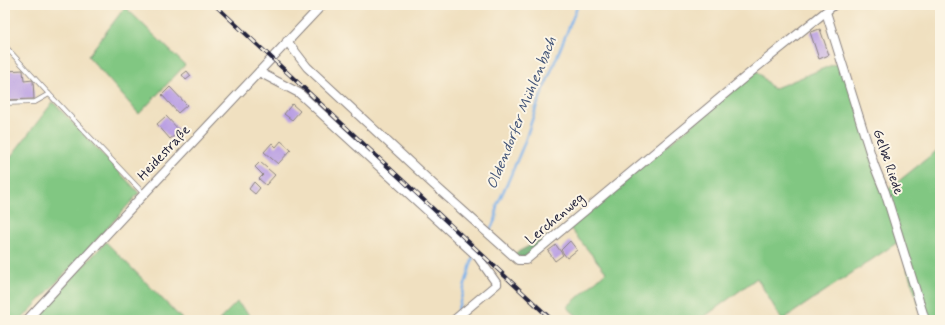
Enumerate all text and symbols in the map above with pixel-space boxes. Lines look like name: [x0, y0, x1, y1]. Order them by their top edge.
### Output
water label: Oldendorfer Mühlenbach: [482, 34, 562, 192]
street label: Heidestraße: [134, 121, 194, 185]
street label: Gelbe Riede: [868, 127, 908, 198]
street label: Lerchenweg: [522, 189, 589, 250]

